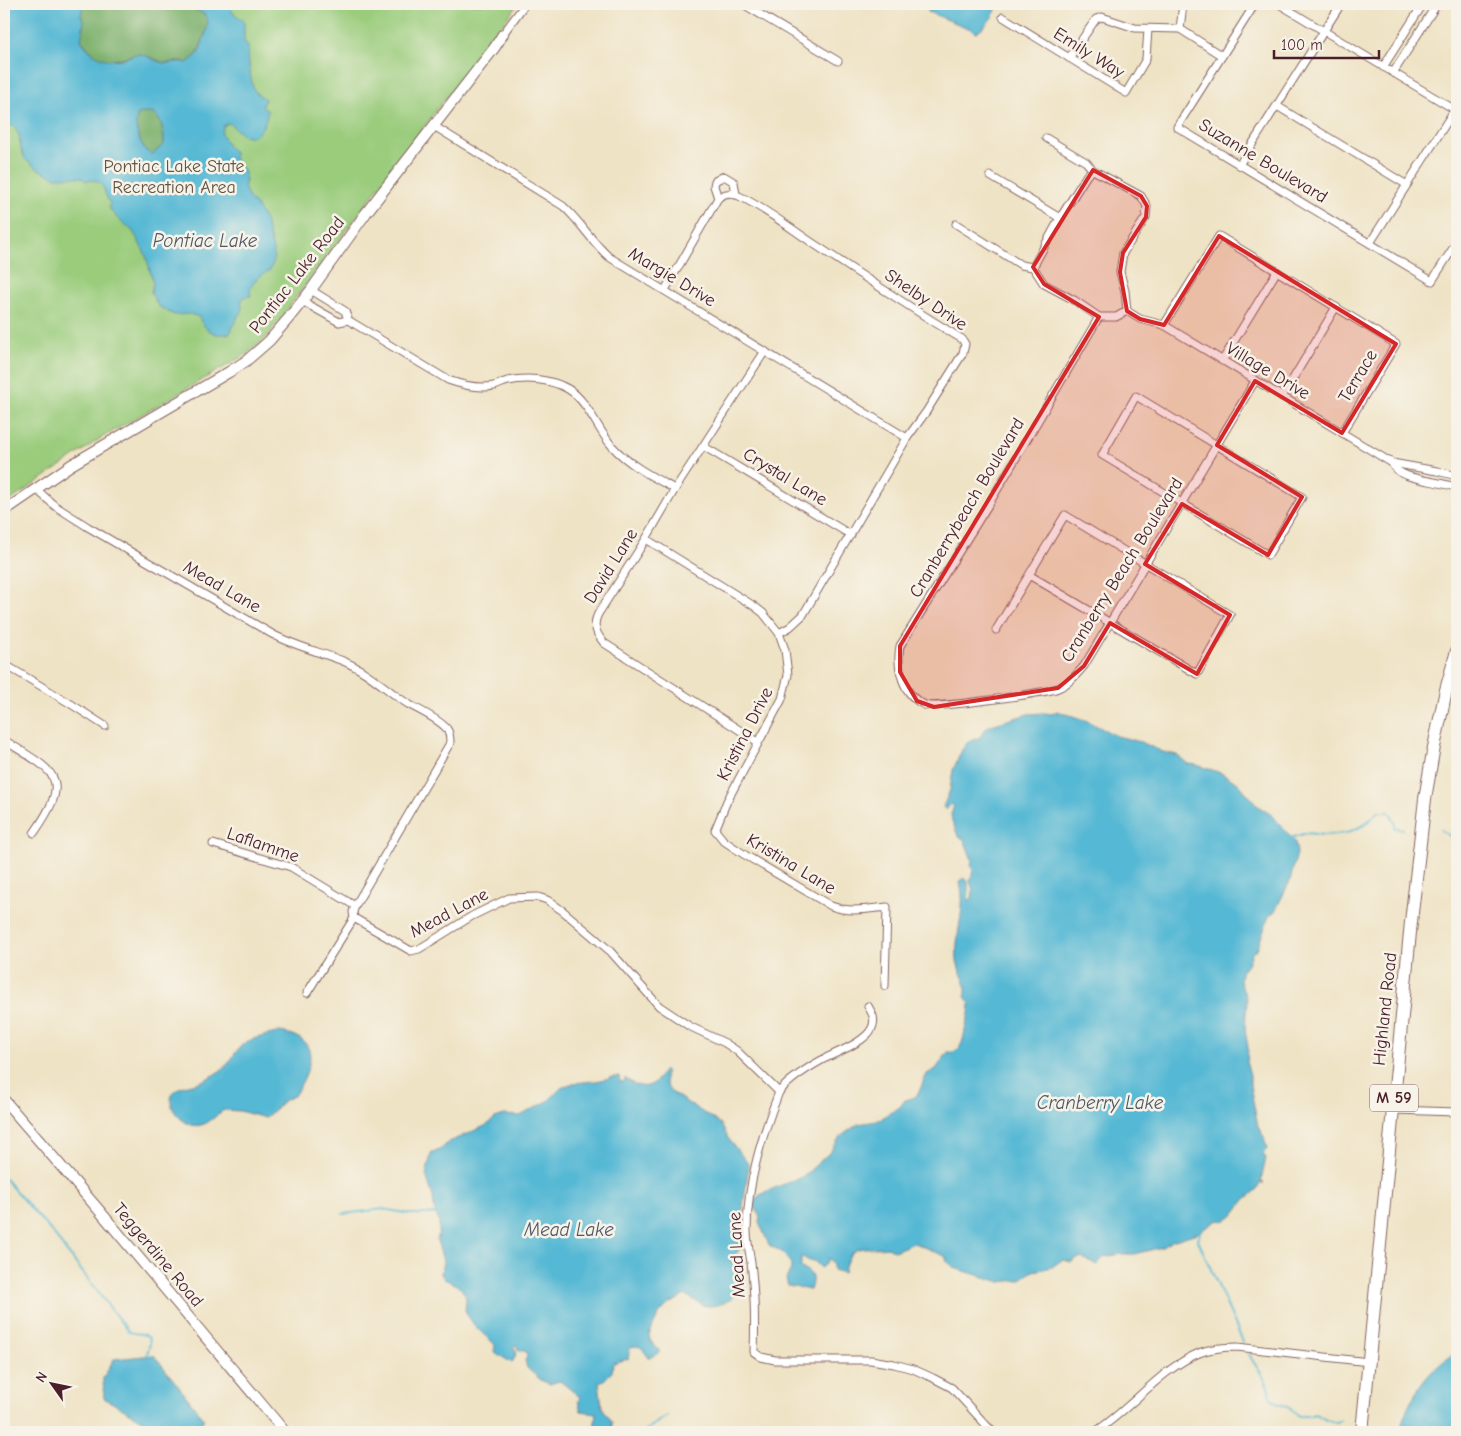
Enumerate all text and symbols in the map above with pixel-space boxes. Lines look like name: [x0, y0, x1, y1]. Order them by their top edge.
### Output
street label: Emily Way: [1050, 23, 1129, 83]
scale bar: [1274, 28, 1378, 60]
text: 100 m: [1281, 36, 1323, 54]
street label: Suzanne Boulevard: [1195, 114, 1331, 208]
park label: Pontiac Lake State Recreation Area: [104, 156, 244, 198]
street label: Pontiac Lake Road: [245, 213, 349, 337]
water label: Pontiac Lake: [153, 230, 258, 252]
street label: Margie Drive: [624, 243, 720, 311]
street label: Shelby Drive: [881, 265, 971, 335]
street label: Village Drive: [1222, 338, 1314, 404]
street label: Terrace: [1334, 346, 1382, 406]
street label: Cranberrybeach Boulevard: [905, 414, 1029, 602]
street label: Crystal Lane: [739, 444, 831, 510]
street label: Cranberry Beach Boulevard: [1057, 474, 1187, 666]
street label: David Lane: [580, 525, 642, 607]
street label: Mead Lane: [180, 556, 264, 618]
street label: Kristina Drive: [712, 684, 778, 784]
street label: Laflamme: [224, 823, 302, 867]
street label: Kristina Lane: [743, 829, 839, 899]
street label: Mead Lane: [406, 884, 492, 942]
street label: Highland Road: [1369, 951, 1401, 1067]
road number: M 59: [1370, 1084, 1418, 1112]
water label: Cranberry Lake: [1037, 1092, 1164, 1114]
street label: Teggerdine Road: [108, 1199, 208, 1311]
street label: Mead Lane: [724, 1212, 750, 1298]
water label: Mead Lake: [523, 1219, 614, 1241]
north arrow: [28, 1358, 78, 1408]
text: N: [32, 1369, 51, 1386]

